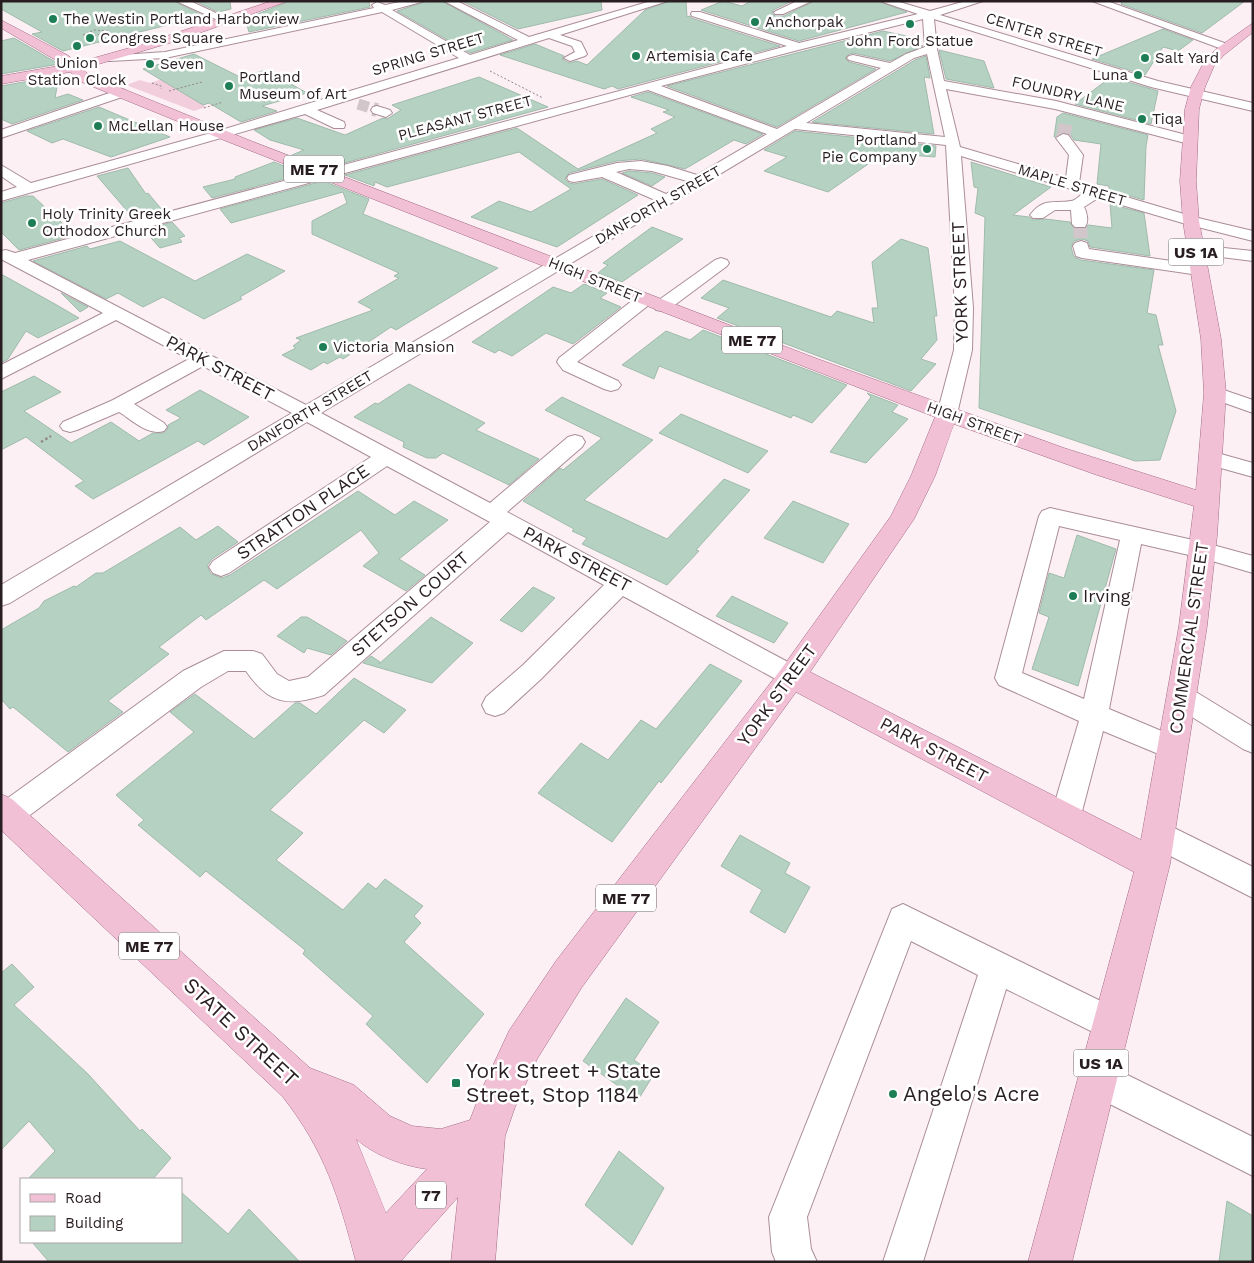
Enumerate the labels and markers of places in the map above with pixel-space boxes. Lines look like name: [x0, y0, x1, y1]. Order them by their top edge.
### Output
place label: The Westin Portland Harborview: [63, 10, 300, 28]
marker: The Westin Portland Harborview: [47, 13, 59, 25]
place label: Anchorpak: [765, 13, 844, 31]
marker: Anchorpak: [749, 16, 761, 28]
marker: John Ford Statue: [904, 18, 916, 30]
place label: Congress Square: [100, 29, 223, 47]
marker: Congress Square: [84, 32, 96, 44]
place label: John Ford Statue: [846, 32, 974, 50]
marker: Union Station Clock: [71, 40, 83, 52]
place label: Artemisia Cafe: [646, 47, 753, 65]
place label: Salt Yard: [1155, 49, 1219, 67]
marker: Artemisia Cafe: [630, 50, 642, 62]
marker: Salt Yard: [1139, 52, 1151, 64]
place label: Union Station Clock: [28, 54, 127, 89]
place label: Seven: [160, 55, 204, 73]
marker: Seven: [144, 58, 156, 70]
place label: Luna: [1092, 66, 1129, 84]
place label: Portland Museum of Art: [239, 68, 347, 103]
marker: Luna: [1132, 69, 1144, 81]
marker: Portland Museum of Art: [223, 80, 235, 92]
place label: Tiqa: [1152, 110, 1183, 128]
marker: Tiqa: [1136, 113, 1148, 125]
place label: McLellan House: [108, 117, 224, 135]
marker: McLellan House: [92, 120, 104, 132]
place label: Portland Pie Company: [822, 131, 917, 166]
marker: Portland Pie Company: [921, 143, 933, 155]
place label: Holy Trinity Greek Orthodox Church: [42, 205, 171, 240]
marker: Holy Trinity Greek Orthodox Church: [26, 217, 38, 229]
place label: Victoria Mansion: [333, 338, 454, 356]
marker: Victoria Mansion: [317, 341, 329, 353]
place label: Irving: [1083, 585, 1131, 606]
marker: Irving: [1067, 590, 1079, 602]
place label: York Street + State Street, Stop 1184: [466, 1058, 661, 1107]
marker: York Street + State Street, Stop 1184: [450, 1077, 462, 1089]
place label: Angelo's Acre: [903, 1081, 1040, 1106]
marker: Angelo's Acre: [887, 1088, 899, 1100]

